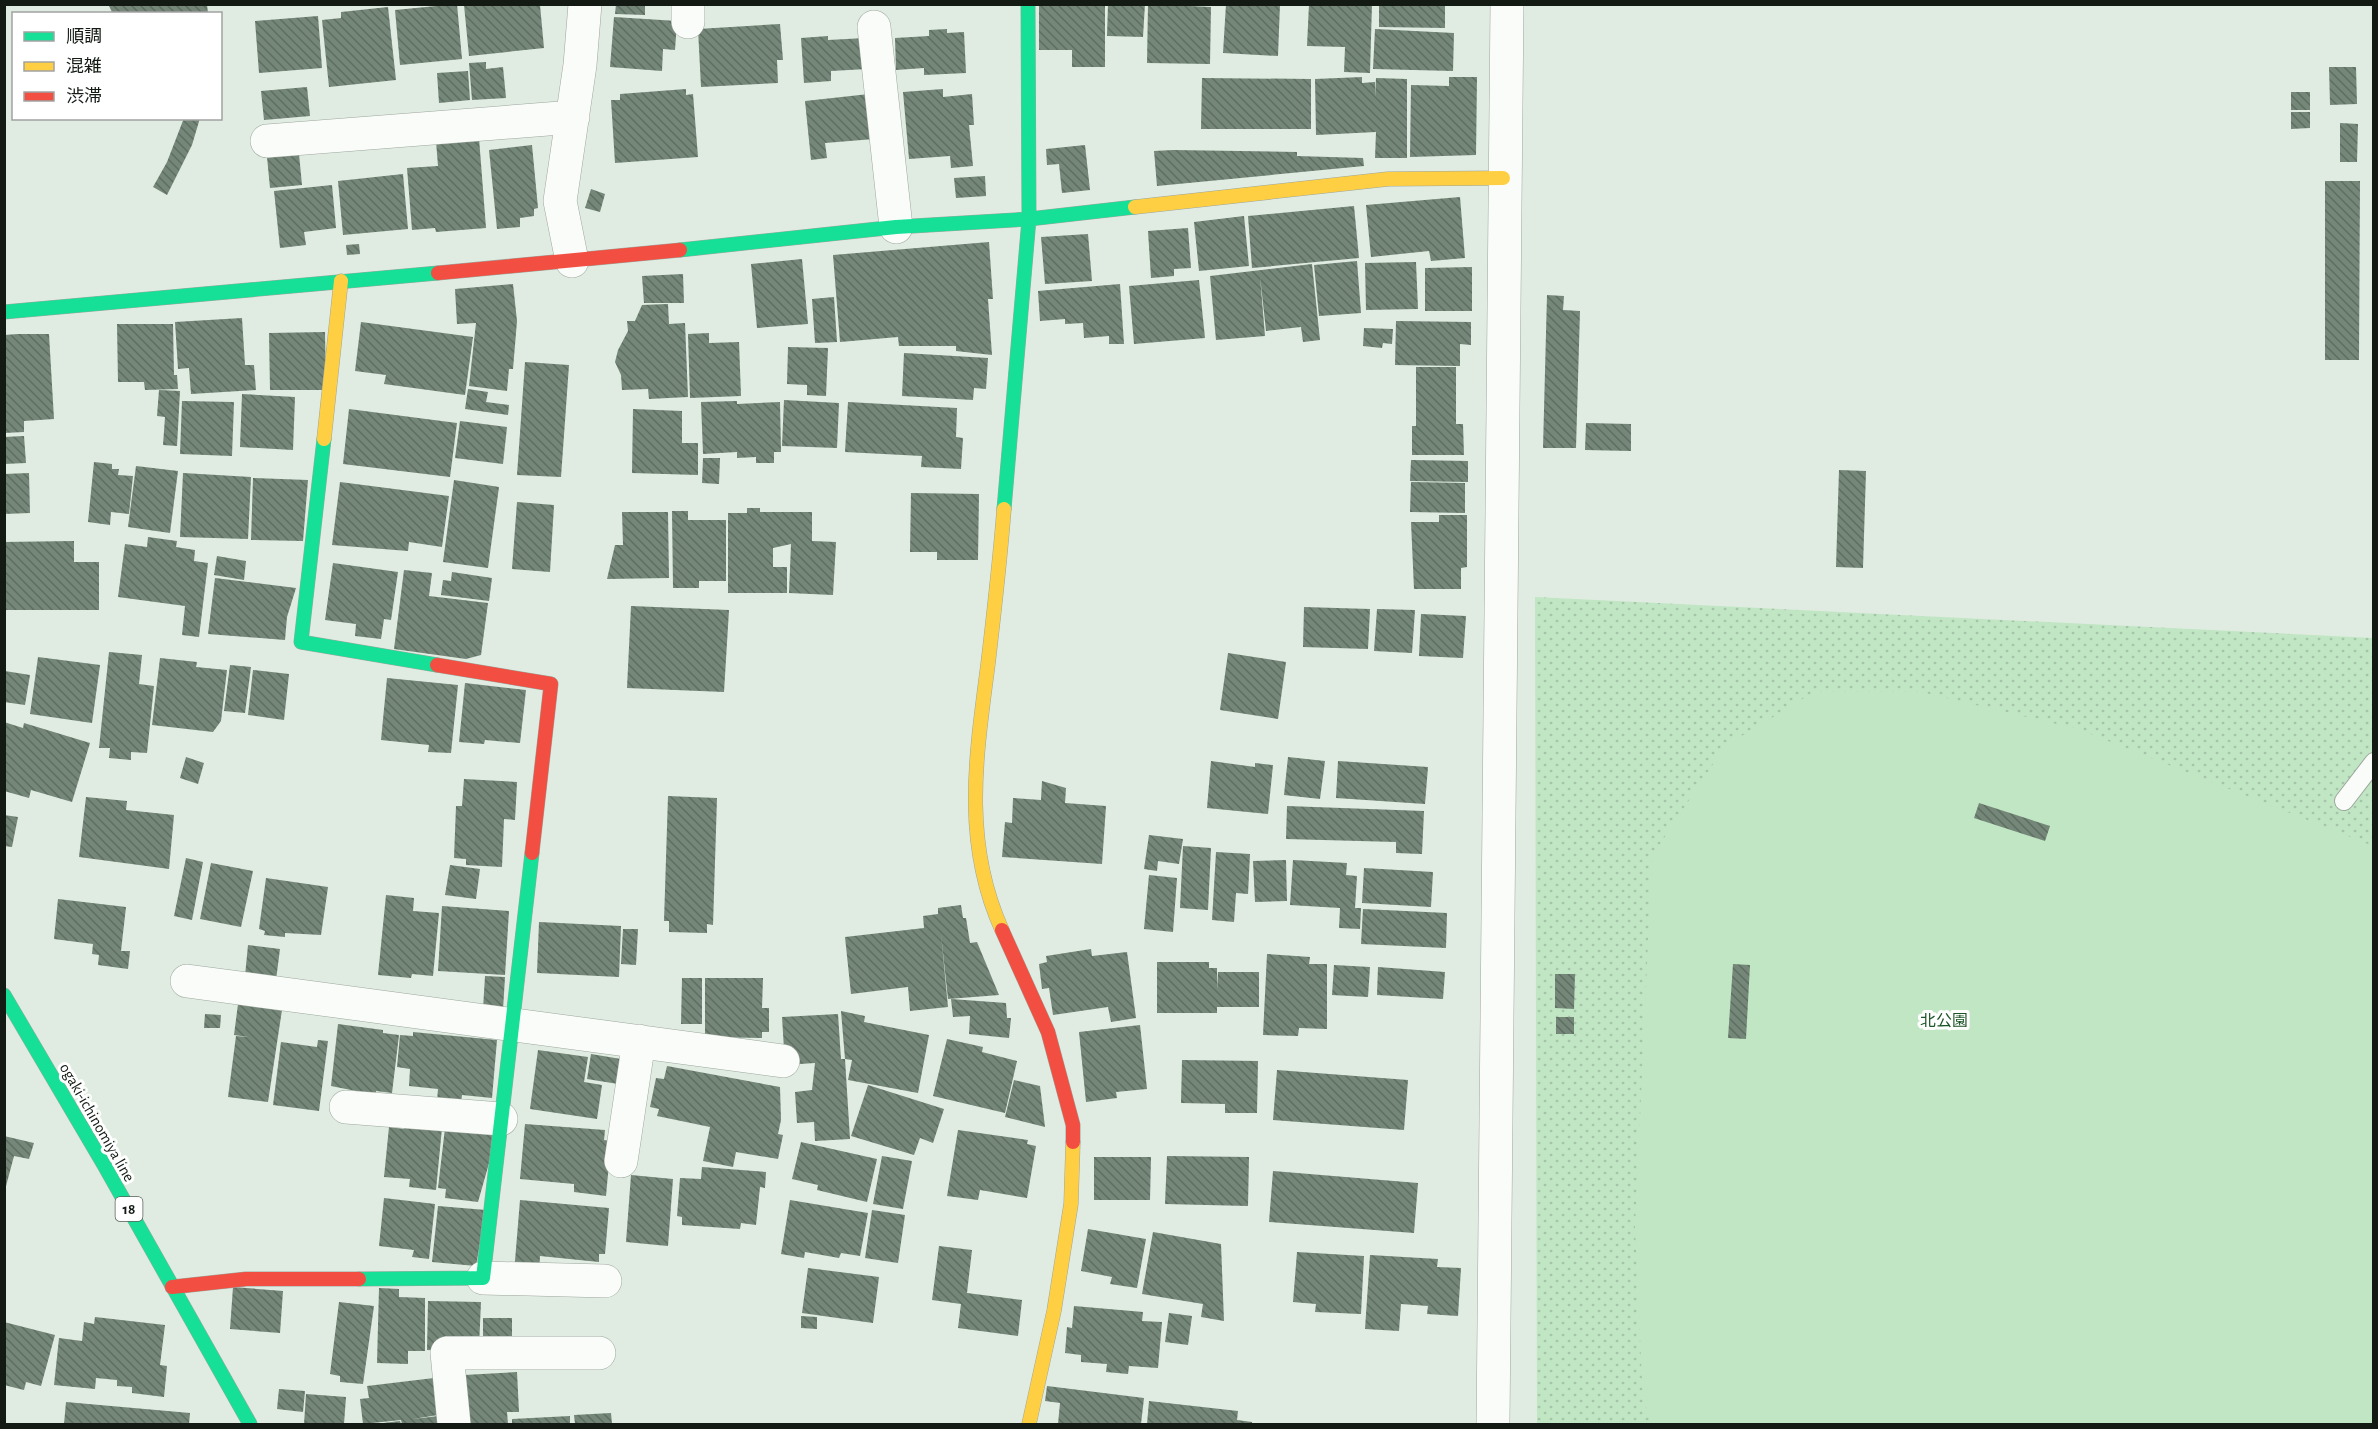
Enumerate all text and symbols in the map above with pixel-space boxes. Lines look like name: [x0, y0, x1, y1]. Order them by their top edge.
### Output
legend: [12, 12, 222, 120]
text: 順調: [66, 28, 102, 46]
text: 混雑: [66, 56, 102, 76]
text: 渋滞: [66, 87, 102, 106]
park label: 北公園: [1920, 1012, 1968, 1029]
street label: ogaki-ichinomiya line: [56, 1061, 138, 1185]
road number: 18: [116, 1197, 142, 1221]

